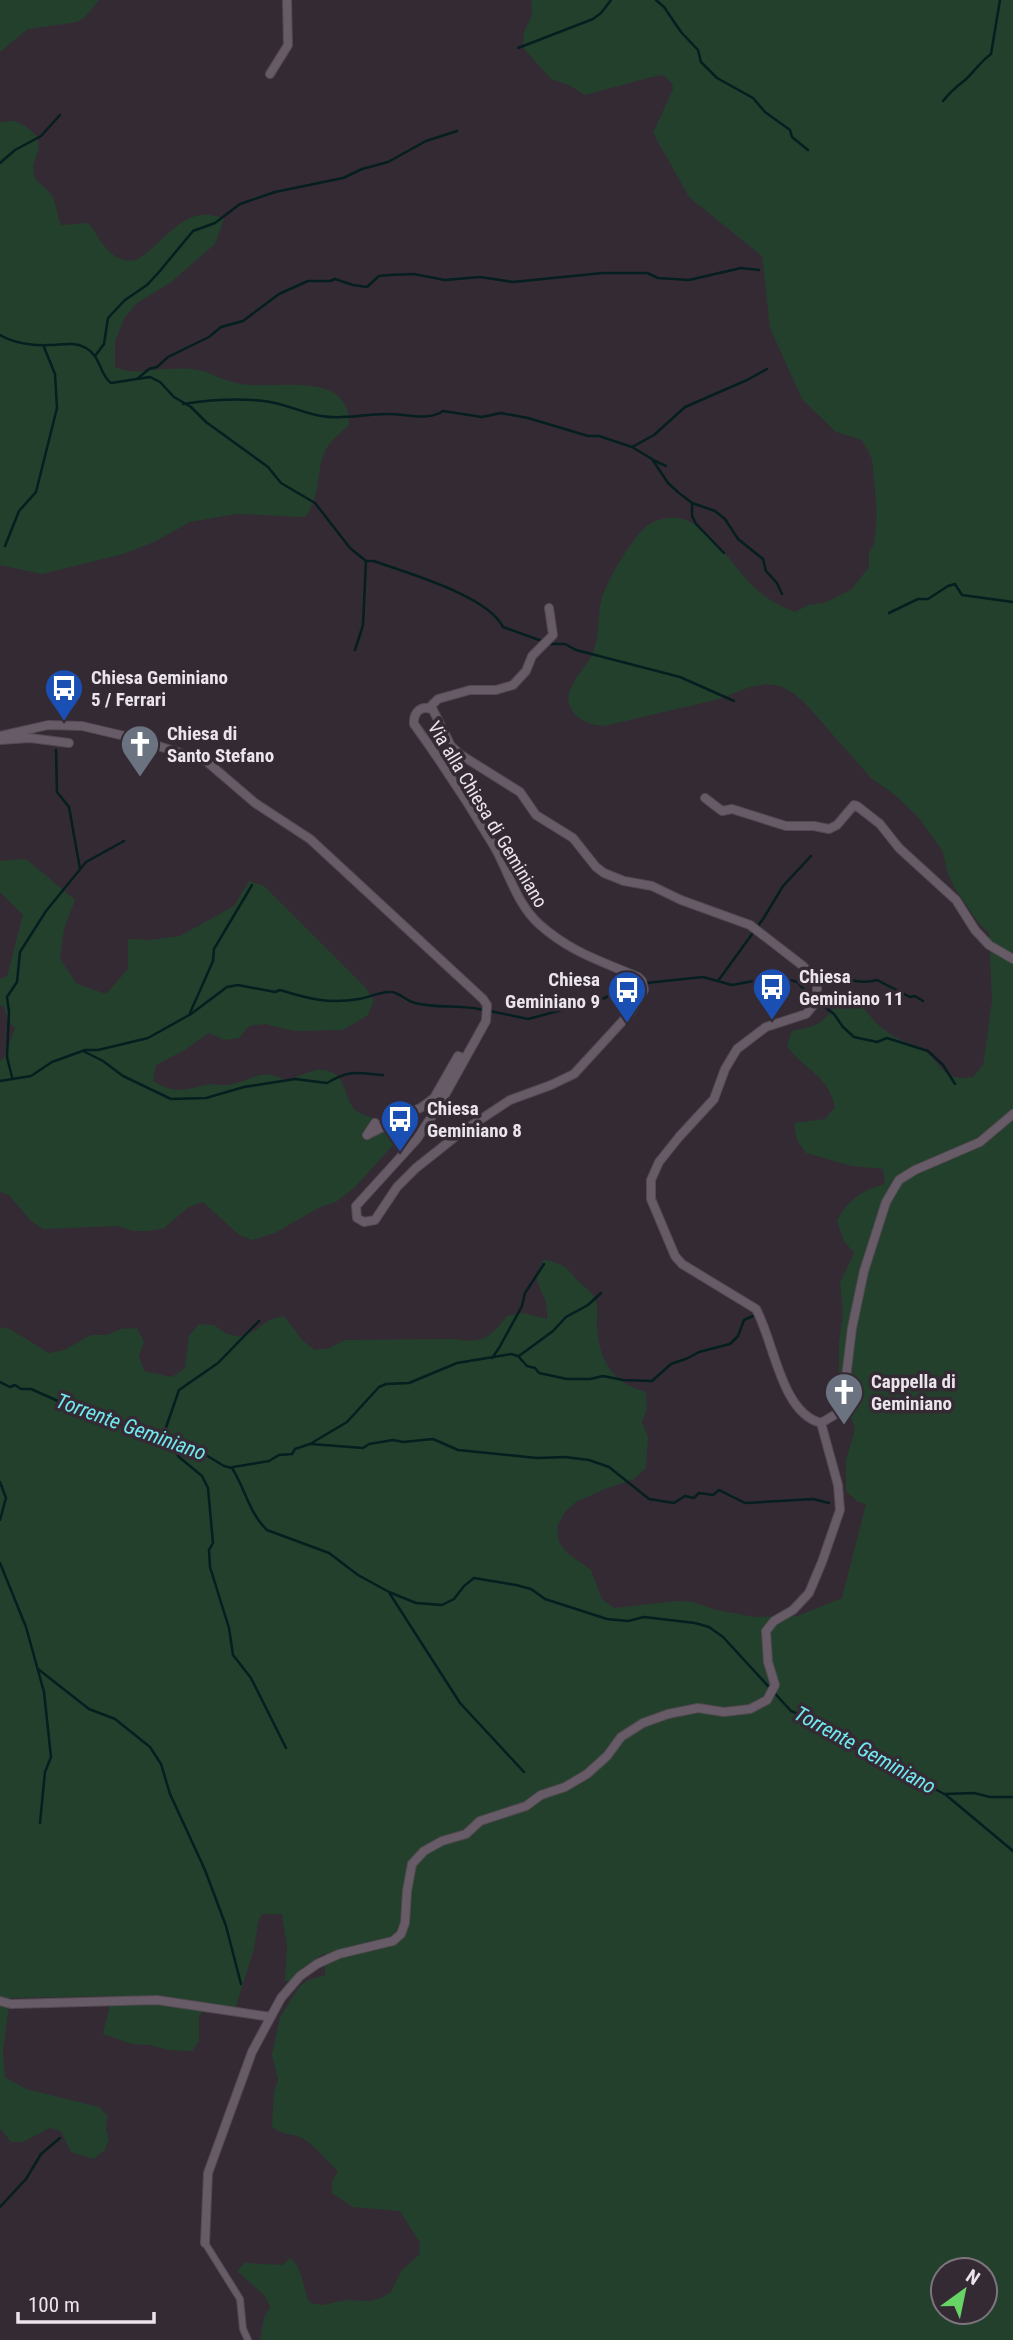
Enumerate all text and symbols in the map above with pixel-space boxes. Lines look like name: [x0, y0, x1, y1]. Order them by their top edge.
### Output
place label: Chiesa Geminiano 5 / Ferrari: [91, 666, 228, 711]
bus stop icon: Chiesa Geminiano 5 / Ferrari: [43, 667, 85, 722]
street label: Via alla Chiesa di Geminiano: [423, 717, 552, 912]
place label: Chiesa di Santo Stefano: [167, 722, 274, 767]
church icon: Chiesa di Santo Stefano: [119, 723, 161, 778]
place label: Chiesa Geminiano 11: [799, 965, 904, 1010]
bus stop icon: Chiesa Geminiano 11: [751, 966, 793, 1021]
place label: Chiesa Geminiano 9: [505, 968, 600, 1013]
bus stop icon: Chiesa Geminiano 9: [606, 969, 648, 1024]
place label: Chiesa Geminiano 8: [427, 1097, 522, 1142]
bus stop icon: Chiesa Geminiano 8: [379, 1098, 421, 1153]
place label: Cappella di Geminiano: [871, 1370, 956, 1415]
church icon: Cappella di Geminiano: [823, 1371, 865, 1426]
water label: Torrente Geminiano: [53, 1389, 209, 1465]
water label: Torrente Geminiano: [790, 1701, 940, 1799]
north arrow: [929, 2256, 999, 2326]
text: N: [962, 2264, 984, 2290]
scale bar: [18, 2280, 154, 2324]
text: 100 m: [28, 2293, 80, 2317]

